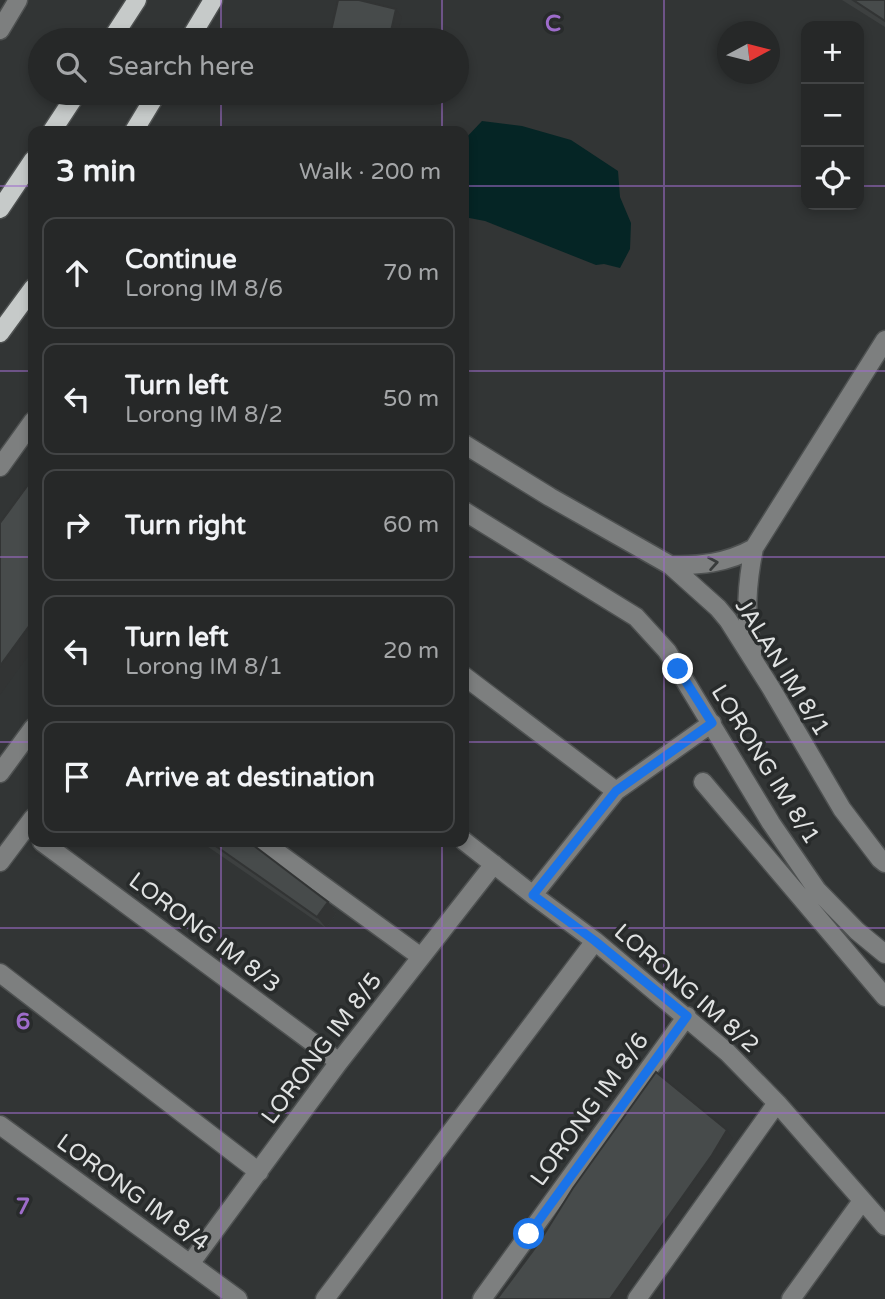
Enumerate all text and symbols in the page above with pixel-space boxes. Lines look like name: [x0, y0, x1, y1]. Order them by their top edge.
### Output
text: C: [545, 10, 561, 38]
north arrow: [717, 21, 780, 84]
map controls: [801, 21, 864, 210]
button: +: [801, 21, 864, 84]
search box: [28, 28, 469, 105]
icon: search: [52, 48, 90, 86]
text: Search here: [108, 51, 254, 82]
button: −: [801, 84, 864, 147]
button: locate: [801, 147, 864, 210]
text: 3 min: [56, 153, 136, 190]
text: Walk · 200 m: [299, 158, 441, 186]
text: Continue: [125, 244, 237, 275]
icon: ahead: [58, 254, 96, 292]
text: 70 m: [383, 259, 439, 287]
text: Lorong IM 8/6: [125, 275, 283, 303]
text: Turn left: [125, 370, 228, 401]
icon: left: [58, 380, 96, 418]
text: 50 m: [383, 385, 439, 413]
text: Lorong IM 8/2: [125, 401, 283, 429]
icon: right: [58, 506, 96, 544]
text: Turn right: [125, 510, 246, 541]
text: 60 m: [383, 511, 439, 539]
one-way arrow: [707, 556, 719, 571]
street label: JALAN IM 8/1: [729, 594, 835, 741]
text: Turn left: [125, 622, 228, 653]
icon: left: [58, 632, 96, 670]
text: 20 m: [383, 637, 439, 665]
text: Lorong IM 8/1: [125, 653, 283, 681]
route end: [662, 653, 693, 684]
street label: LORONG IM 8/1: [705, 680, 825, 849]
icon: arrive: [58, 758, 96, 796]
text: Arrive at destination: [125, 762, 375, 793]
street label: LORONG IM 8/3: [123, 867, 286, 999]
street label: LORONG IM 8/2: [608, 918, 764, 1059]
street label: LORONG IM 8/5: [256, 967, 388, 1130]
text: 6: [16, 1008, 30, 1036]
street label: LORONG IM 8/6: [525, 1027, 655, 1192]
street label: LORONG IM 8/4: [51, 1128, 214, 1257]
text: 7: [16, 1193, 30, 1221]
route start: [513, 1218, 544, 1249]

